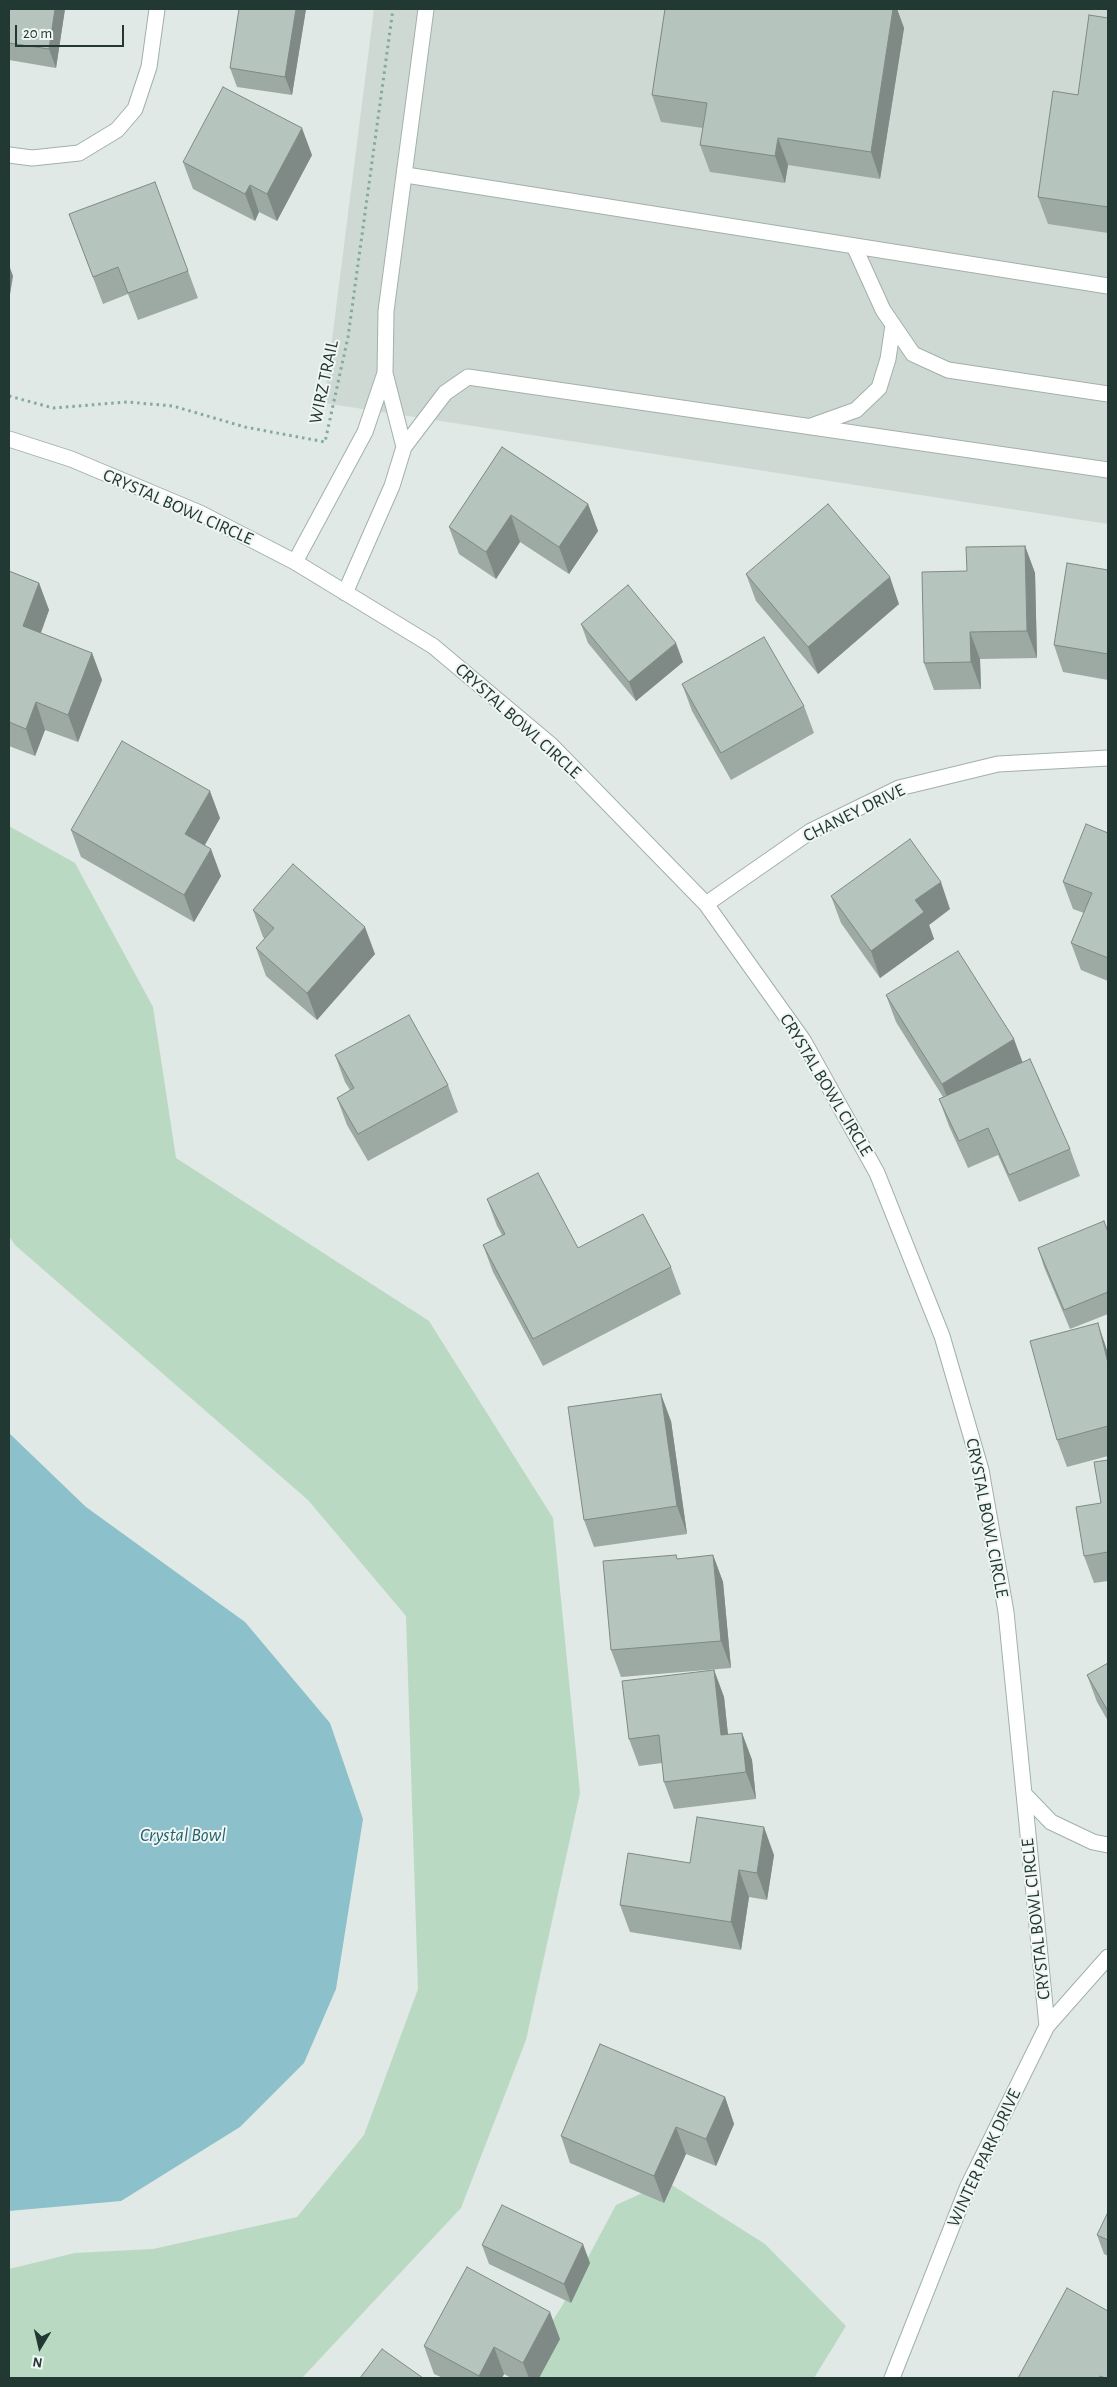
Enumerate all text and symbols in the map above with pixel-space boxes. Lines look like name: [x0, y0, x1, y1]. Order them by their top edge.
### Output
scale bar: [18, 15, 126, 47]
text: 20 m: [23, 26, 52, 41]
street label: WIRZ TRAIL: [305, 338, 343, 426]
street label: CRYSTAL BOWL CIRCLE: [100, 464, 256, 550]
street label: CRYSTAL BOWL CIRCLE: [451, 659, 585, 783]
street label: CHANEY DRIVE: [800, 779, 908, 847]
street label: CRYSTAL BOWL CIRCLE: [775, 1010, 877, 1160]
street label: CRYSTAL BOWL CIRCLE: [961, 1436, 1013, 1600]
water label: Crystal Bowl: [140, 1824, 226, 1846]
street label: CRYSTAL BOWL CIRCLE: [1017, 1837, 1055, 2001]
street label: WINTER PARK DRIVE: [943, 2085, 1025, 2231]
north arrow: [15, 2322, 65, 2372]
text: N: [32, 2354, 44, 2369]

